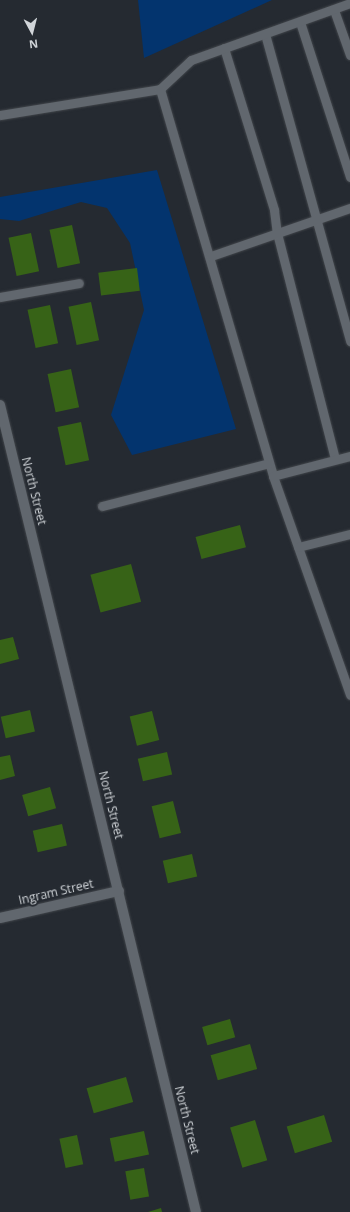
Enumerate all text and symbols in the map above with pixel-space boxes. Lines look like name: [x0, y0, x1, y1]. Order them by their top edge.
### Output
north arrow: [12, 12, 52, 52]
text: N: [28, 36, 39, 52]
street label: North Street: [19, 456, 49, 526]
street label: North Street: [96, 770, 126, 840]
street label: Ingram Street: [17, 876, 95, 908]
street label: North Street: [172, 1085, 202, 1155]

